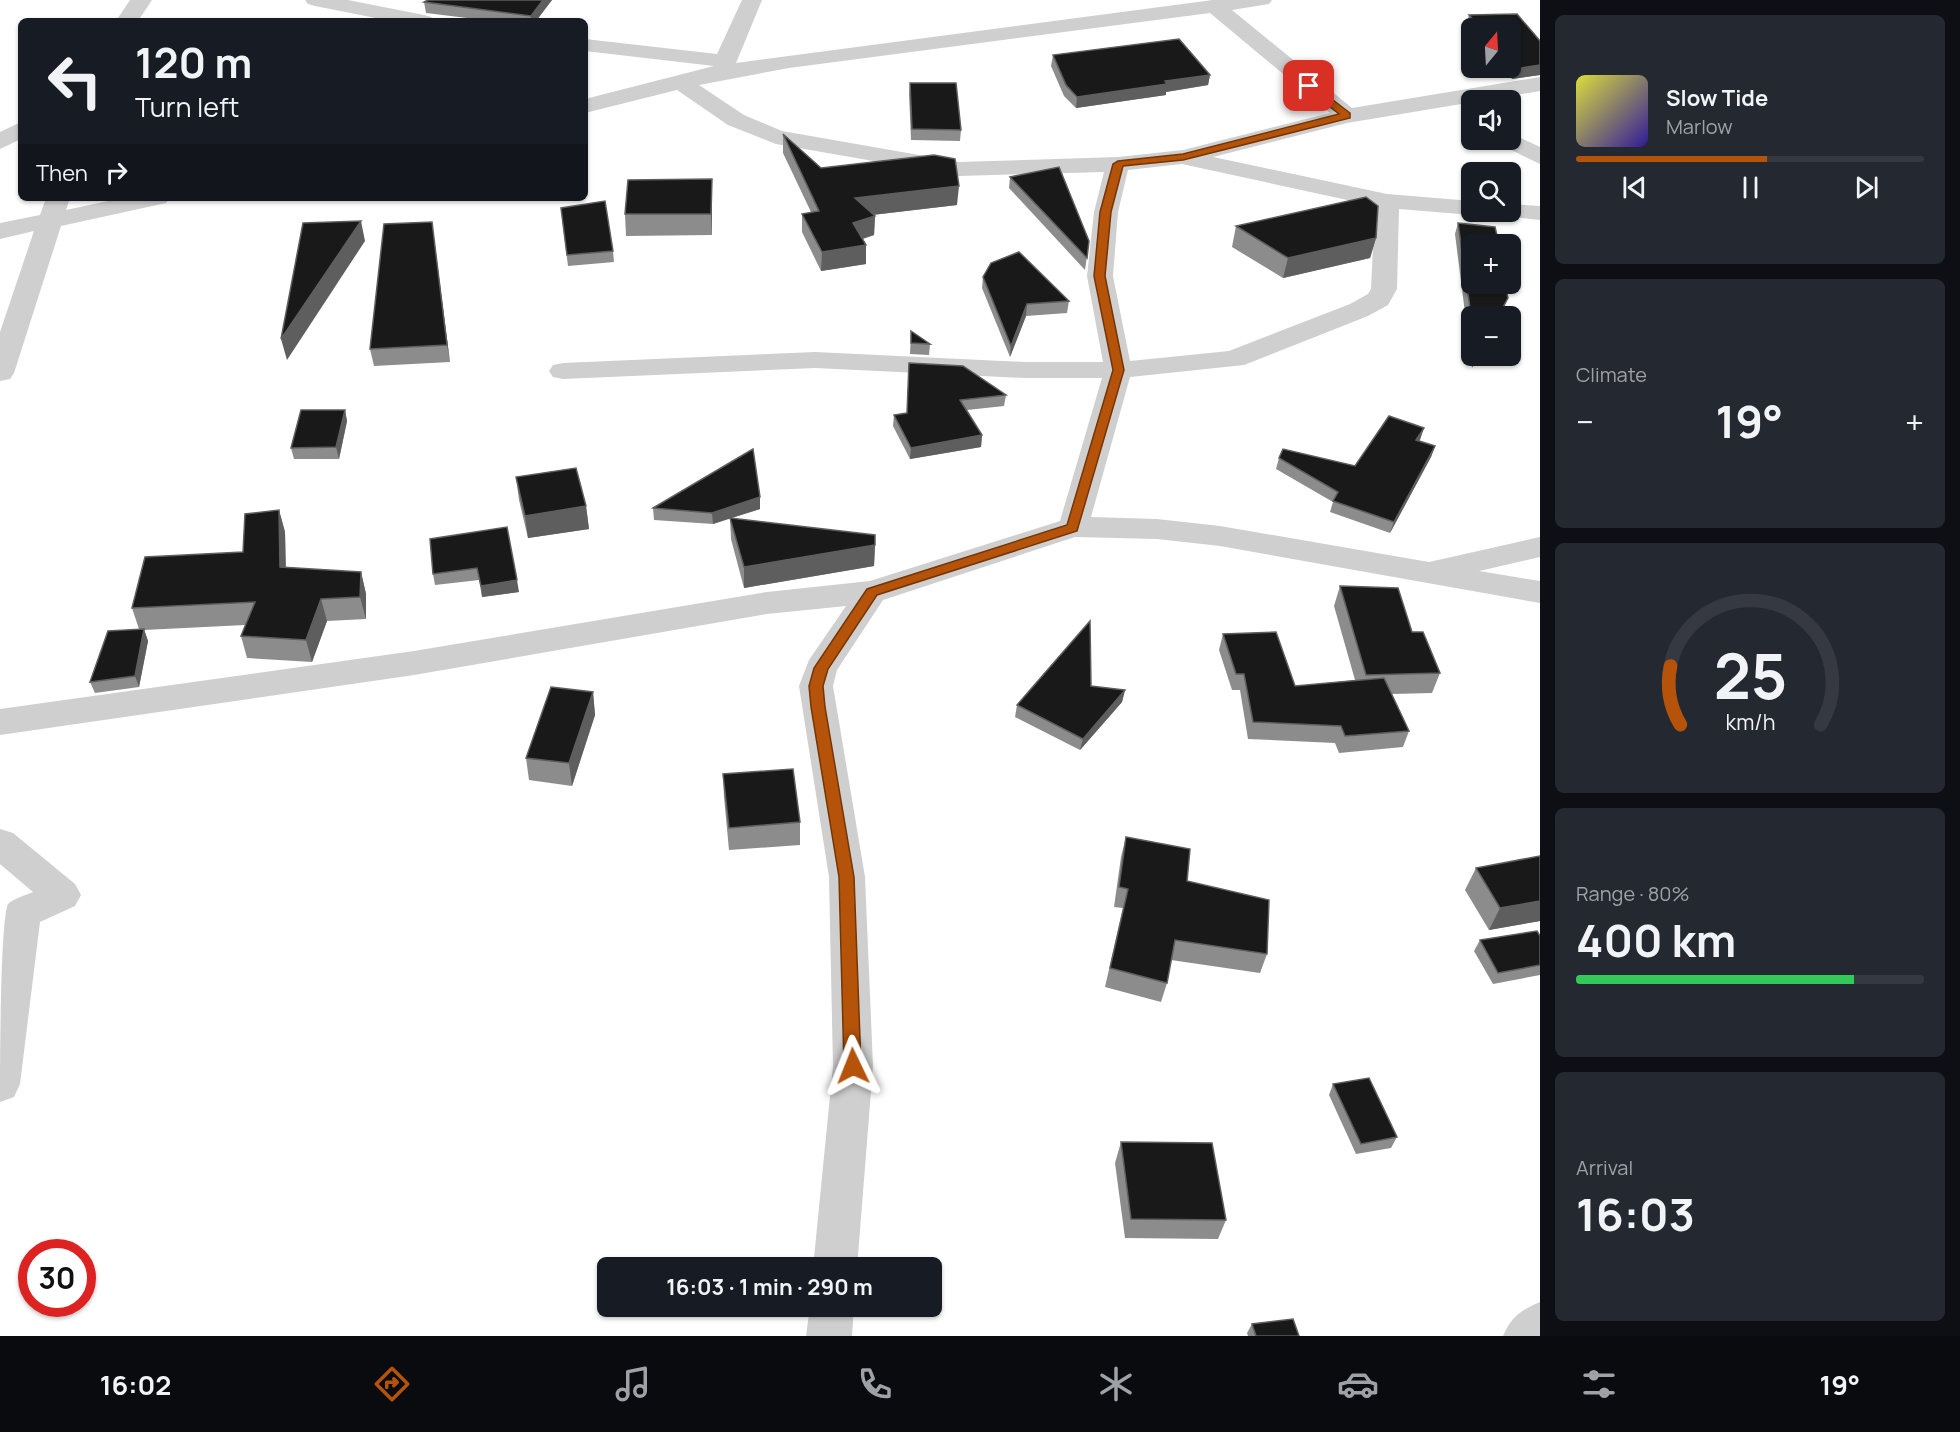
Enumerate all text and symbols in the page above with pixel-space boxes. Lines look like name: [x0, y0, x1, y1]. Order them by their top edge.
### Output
north arrow: [1461, 18, 1521, 78]
map controls: [1461, 18, 1521, 366]
text: 120 m: [135, 33, 252, 91]
icon: left: [36, 42, 114, 120]
pin: [1283, 60, 1334, 111]
icon: arrive: [1292, 69, 1325, 102]
text: Slow Tide: [1666, 83, 1768, 113]
text: Turn left: [135, 88, 239, 125]
button: sound: [1461, 90, 1521, 150]
text: Marlow: [1666, 113, 1733, 140]
icon: right: [100, 156, 133, 189]
text: Then: [36, 158, 88, 188]
button: search: [1461, 162, 1521, 222]
icon: previous: [1618, 171, 1651, 204]
icon: pause: [1734, 171, 1767, 204]
icon: next: [1850, 171, 1883, 204]
button: +: [1461, 234, 1521, 294]
button: −: [1461, 306, 1521, 366]
text: Climate: [1576, 361, 1647, 388]
text: 19°: [1715, 390, 1783, 452]
text: −: [1576, 399, 1594, 444]
text: +: [1905, 399, 1924, 444]
text: 25: [1713, 632, 1787, 718]
text: km/h: [1725, 707, 1775, 736]
text: Range · 80%: [1576, 880, 1690, 907]
text: 400 km: [1576, 909, 1736, 971]
position arrow: [821, 1034, 885, 1098]
text: Arrival: [1576, 1154, 1633, 1181]
text: 16:03: [1576, 1183, 1695, 1245]
speed limit sign: 30: [18, 1239, 96, 1317]
text: 16:03 · 1 min · 290 m: [666, 1272, 873, 1302]
icon: directions: [371, 1363, 413, 1405]
icon: music: [612, 1363, 654, 1405]
icon: phone: [854, 1363, 896, 1405]
icon: climate: [1095, 1363, 1137, 1405]
icon: car: [1337, 1363, 1379, 1405]
icon: filters: [1578, 1363, 1620, 1405]
text: 16:02: [100, 1366, 171, 1403]
text: 19°: [1819, 1366, 1860, 1403]

